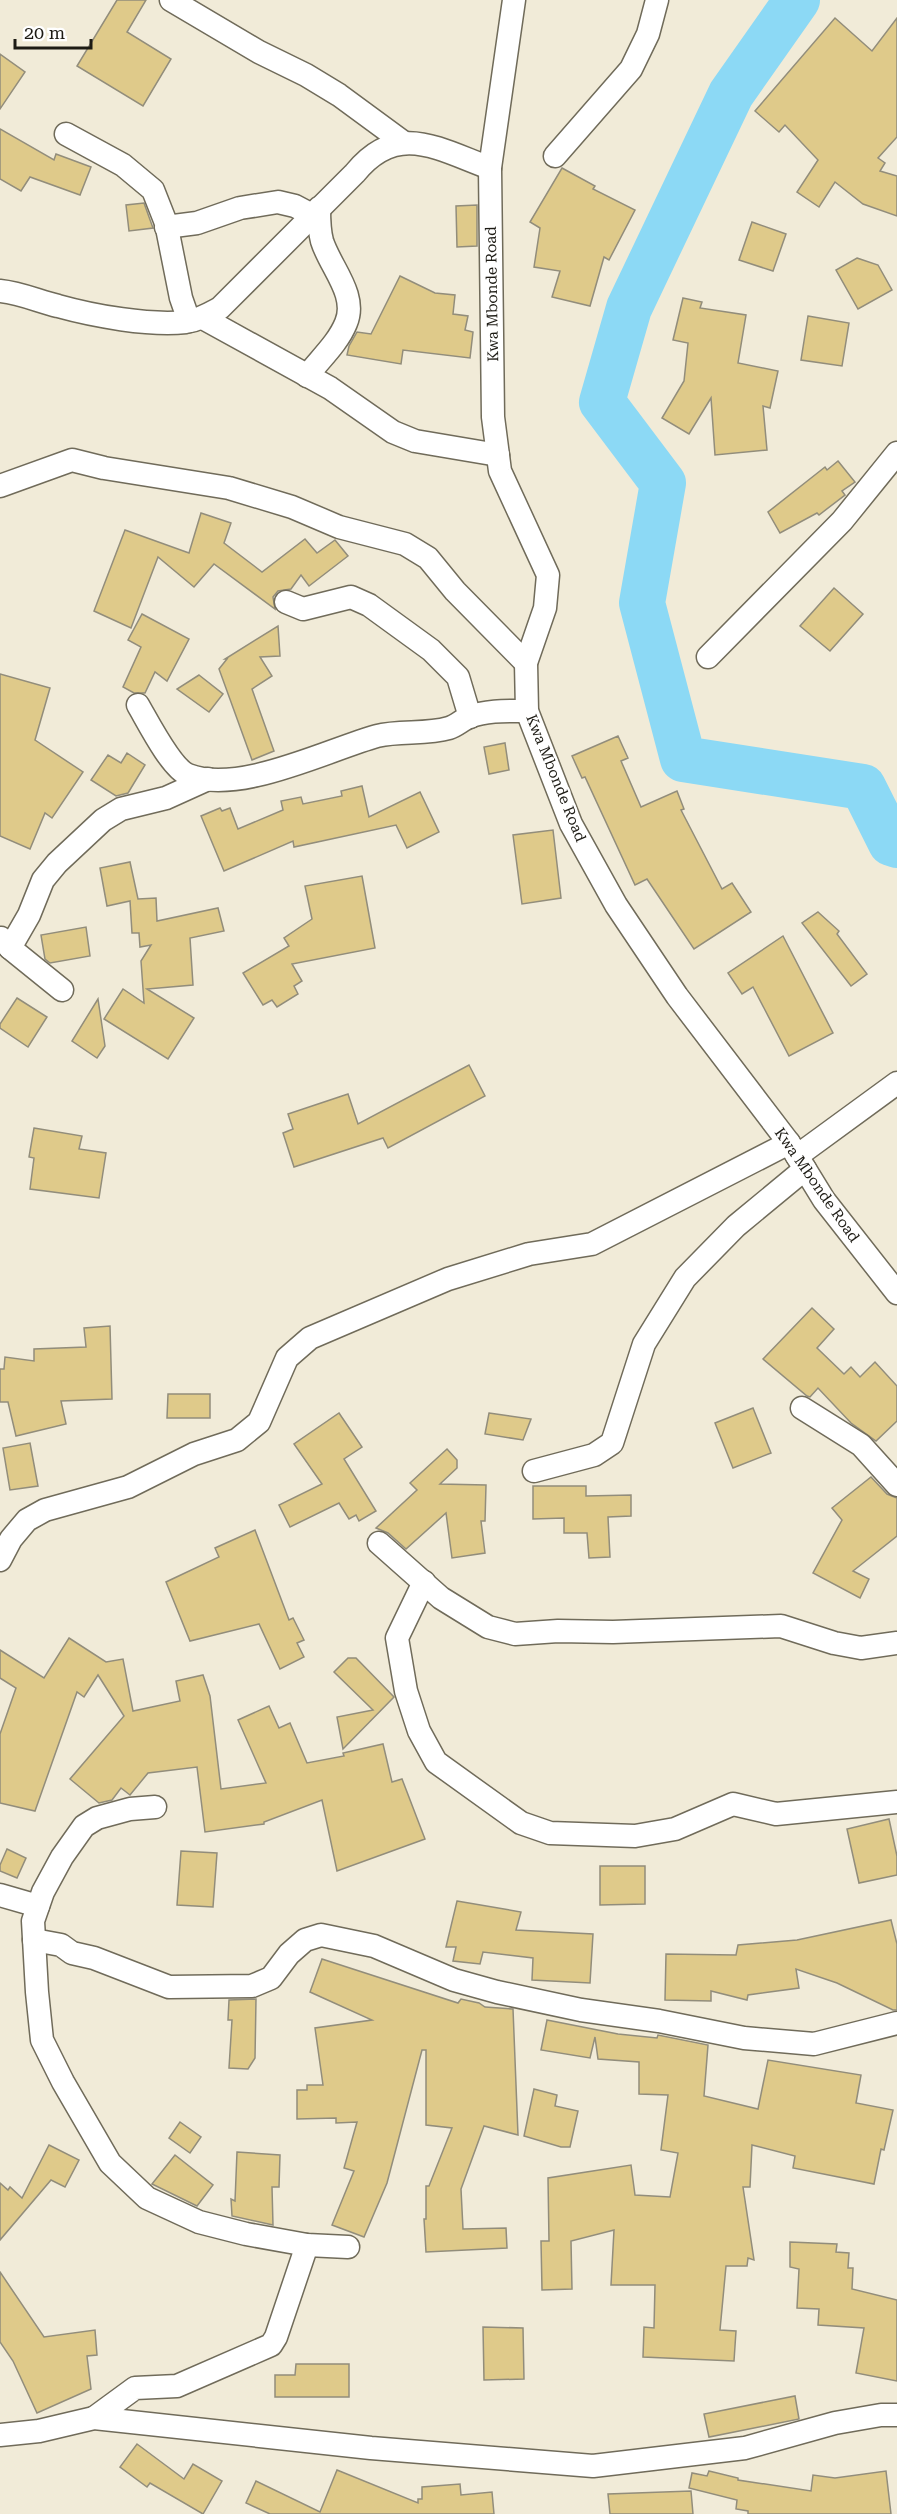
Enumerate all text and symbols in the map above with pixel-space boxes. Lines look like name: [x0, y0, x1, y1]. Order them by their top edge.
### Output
scale bar: [15, 12, 92, 50]
text: 20 m: [24, 22, 65, 43]
street label: Kwa Mbonde Road: [482, 226, 502, 362]
street label: Kwa Mbonde Road: [522, 712, 590, 845]
street label: Kwa Mbonde Road: [771, 1124, 864, 1246]

